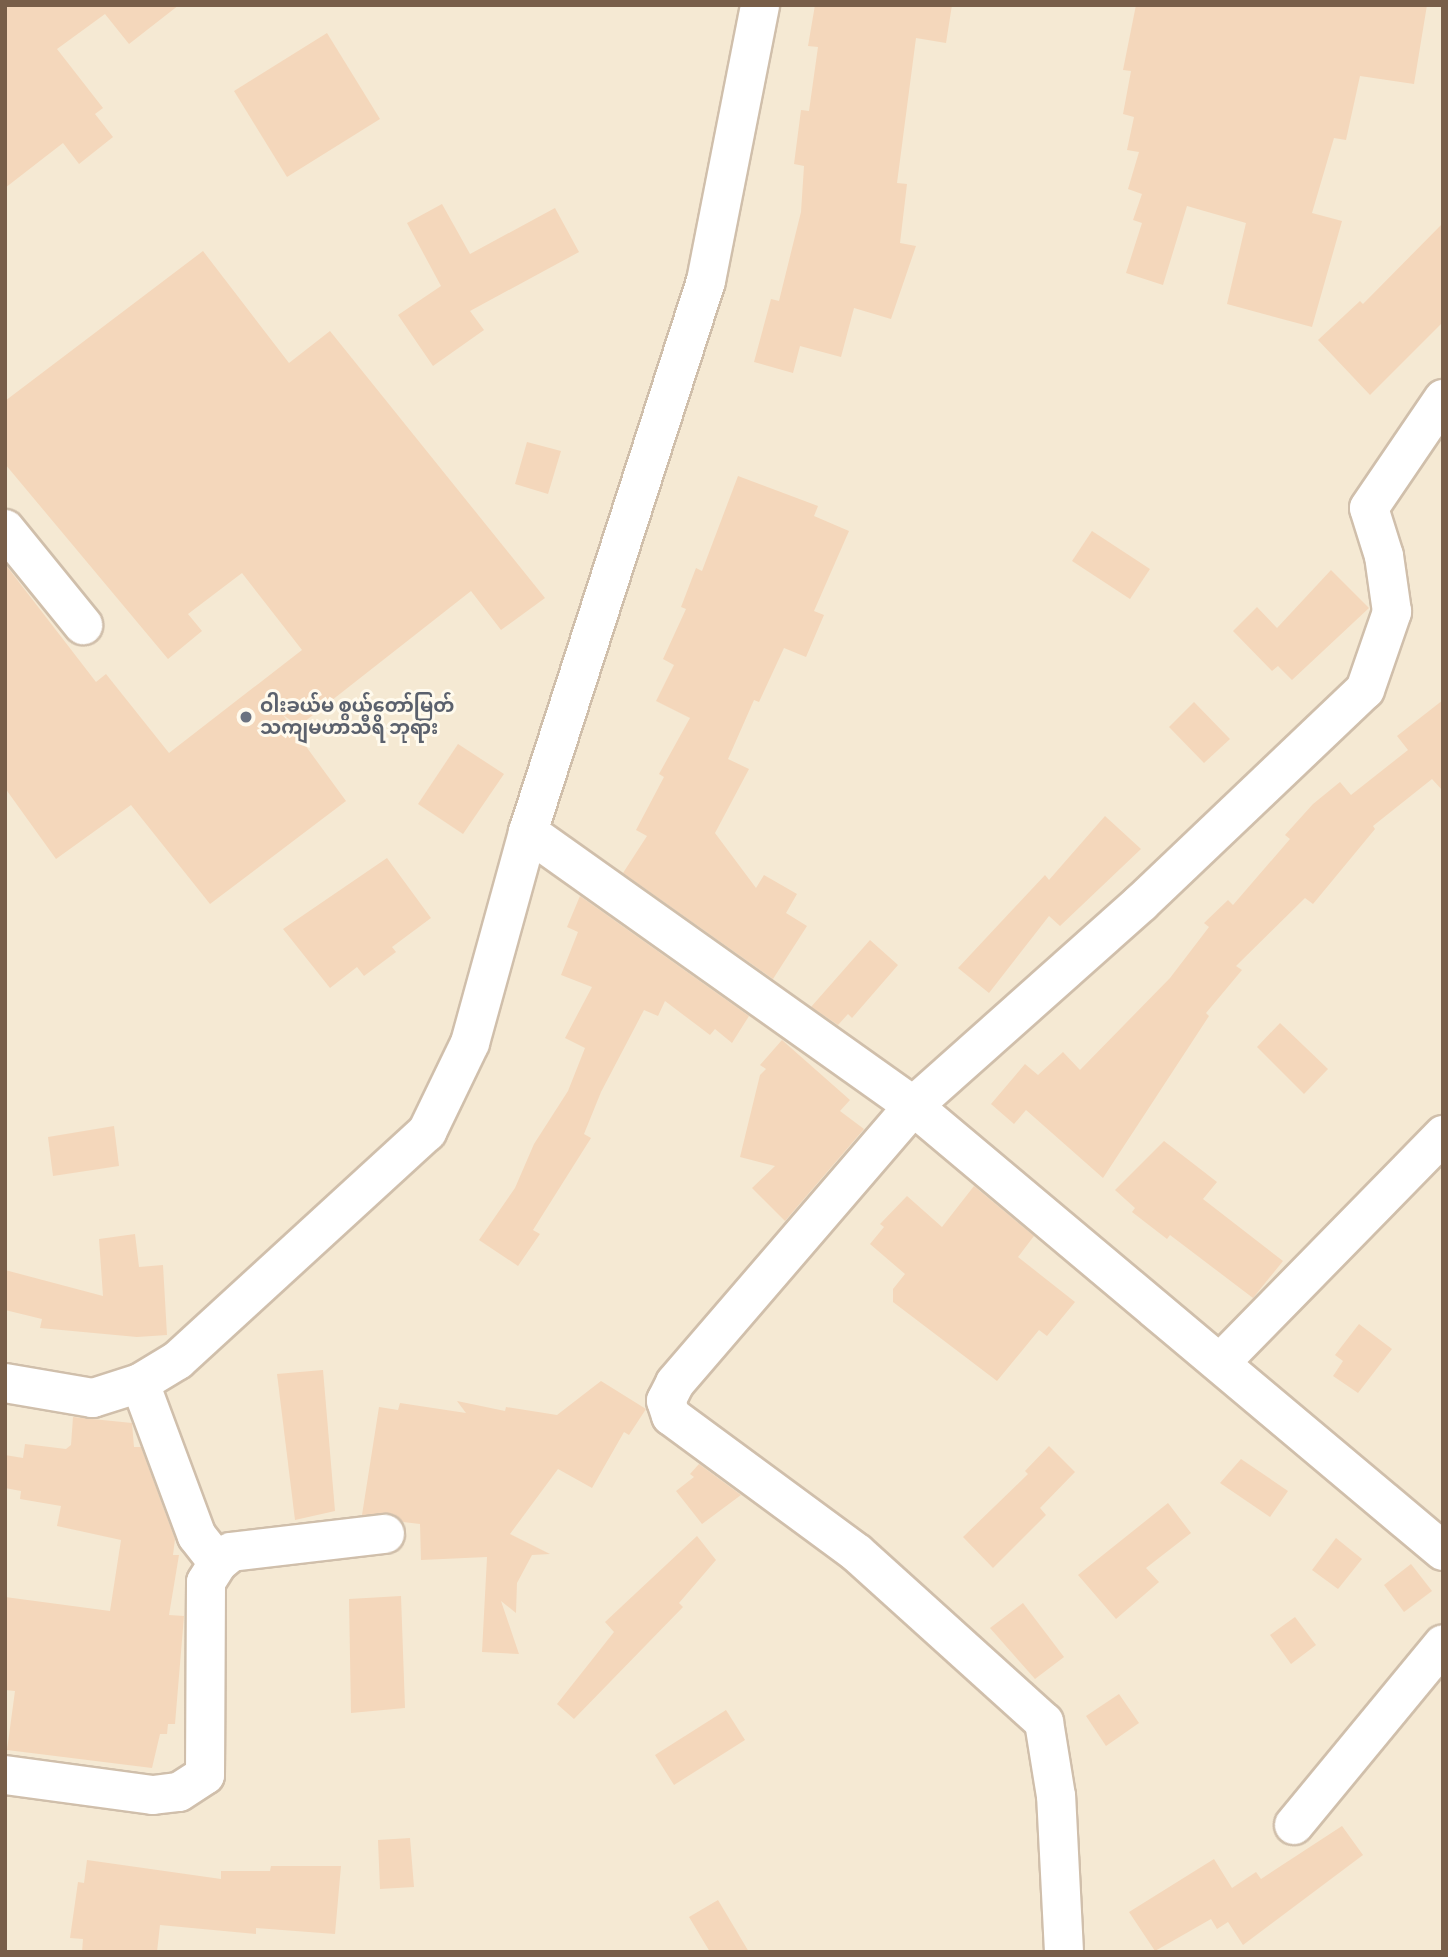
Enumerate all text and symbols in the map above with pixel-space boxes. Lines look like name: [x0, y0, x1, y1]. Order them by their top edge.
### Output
place label: ဝါးခယ်မ စွယ်တော်မြတ် သကျမဟာသီရိ ဘုရား: [260, 695, 454, 739]
marker: ဝါးခယ်မ စွယ်တော်မြတ် သကျမဟာသီရိ ဘုရား: [238, 709, 254, 725]

